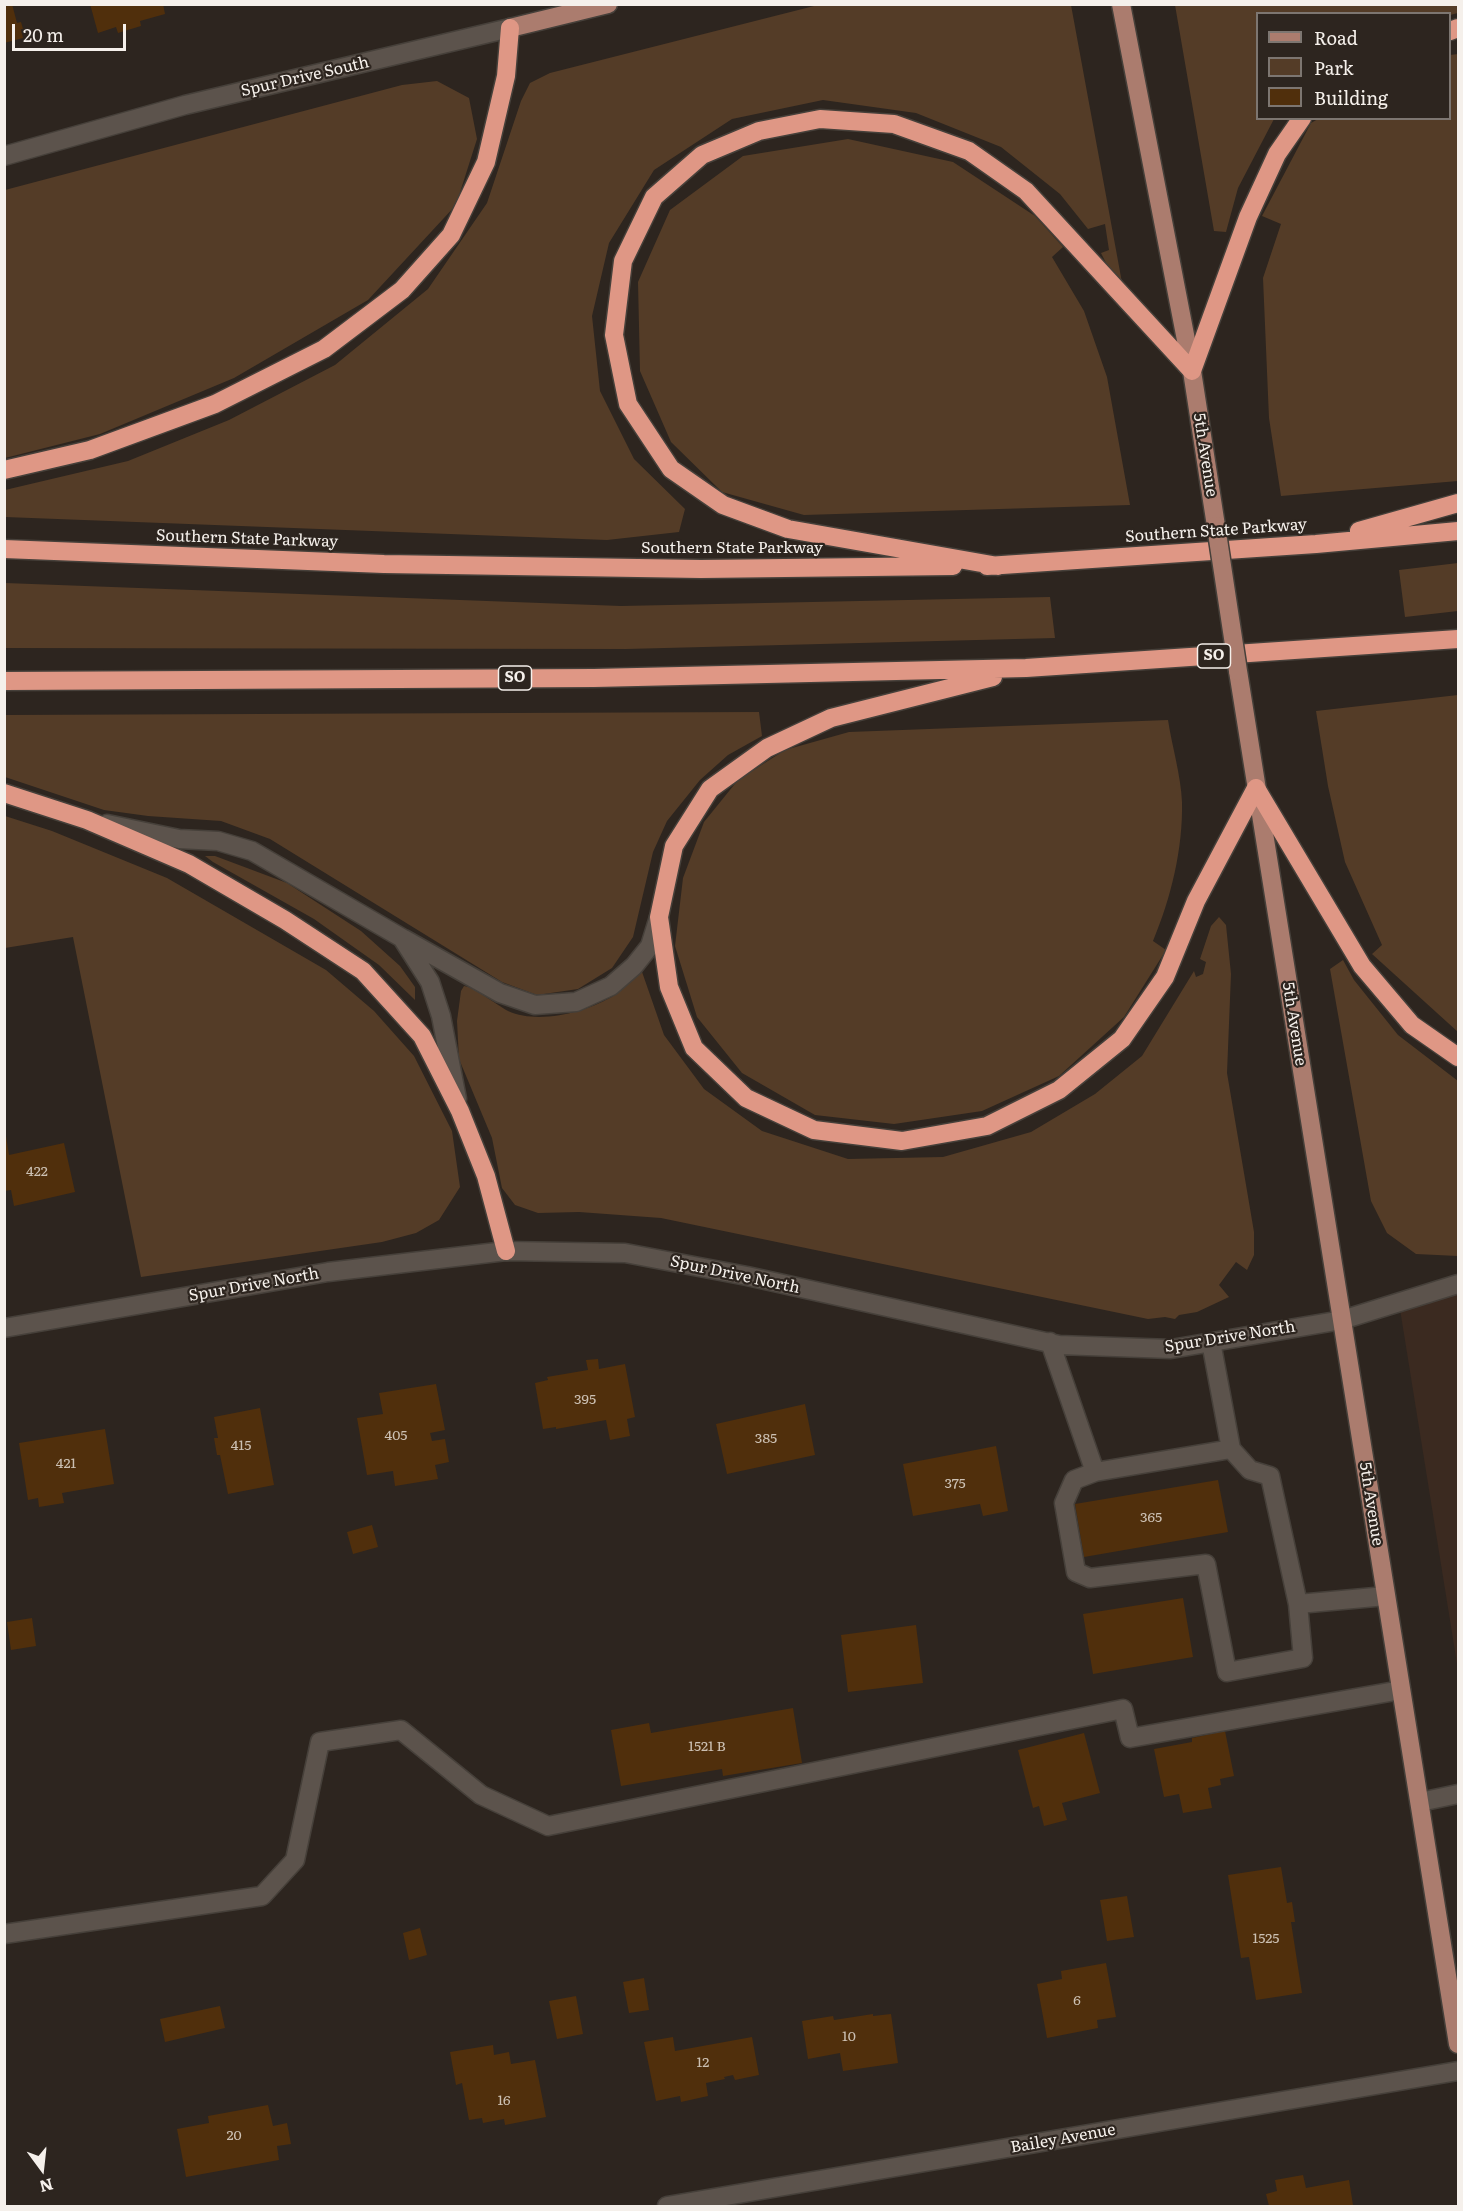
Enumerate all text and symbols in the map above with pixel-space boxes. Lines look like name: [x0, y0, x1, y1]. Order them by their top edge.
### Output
scale bar: [15, 12, 129, 50]
legend: [1256, 12, 1451, 120]
text: 20 m: [23, 21, 64, 48]
text: Road: [1314, 24, 1358, 51]
street label: Spur Drive South: [239, 53, 371, 101]
text: Park: [1314, 54, 1353, 81]
text: Building: [1314, 84, 1388, 111]
street label: 5th Avenue: [1189, 412, 1221, 498]
street label: Southern State Parkway: [1124, 515, 1308, 547]
street label: Southern State Parkway: [156, 526, 338, 552]
street label: Southern State Parkway: [641, 538, 823, 558]
road number: SO: [1198, 644, 1230, 668]
road number: SO: [498, 666, 532, 690]
street label: 5th Avenue: [1278, 981, 1310, 1067]
house number: 422: [26, 1164, 48, 1180]
street label: Spur Drive North: [668, 1252, 802, 1298]
street label: Spur Drive North: [187, 1264, 321, 1306]
street label: Spur Drive North: [1163, 1317, 1297, 1357]
house number: 395: [574, 1392, 596, 1408]
house number: 405: [385, 1428, 407, 1444]
house number: 385: [755, 1431, 777, 1447]
house number: 415: [231, 1438, 251, 1454]
house number: 421: [56, 1456, 76, 1472]
street label: 5th Avenue: [1355, 1461, 1387, 1547]
house number: 375: [944, 1476, 966, 1492]
house number: 365: [1140, 1510, 1162, 1526]
house number: 1521 B: [688, 1739, 726, 1755]
house number: 1525: [1253, 1931, 1279, 1947]
house number: 6: [1073, 1993, 1081, 2009]
house number: 10: [842, 2029, 856, 2045]
house number: 12: [697, 2055, 709, 2071]
house number: 16: [497, 2093, 511, 2109]
street label: Bailey Avenue: [1009, 2120, 1117, 2158]
house number: 20: [226, 2128, 242, 2144]
north arrow: [12, 2139, 72, 2199]
text: N: [37, 2173, 56, 2200]

